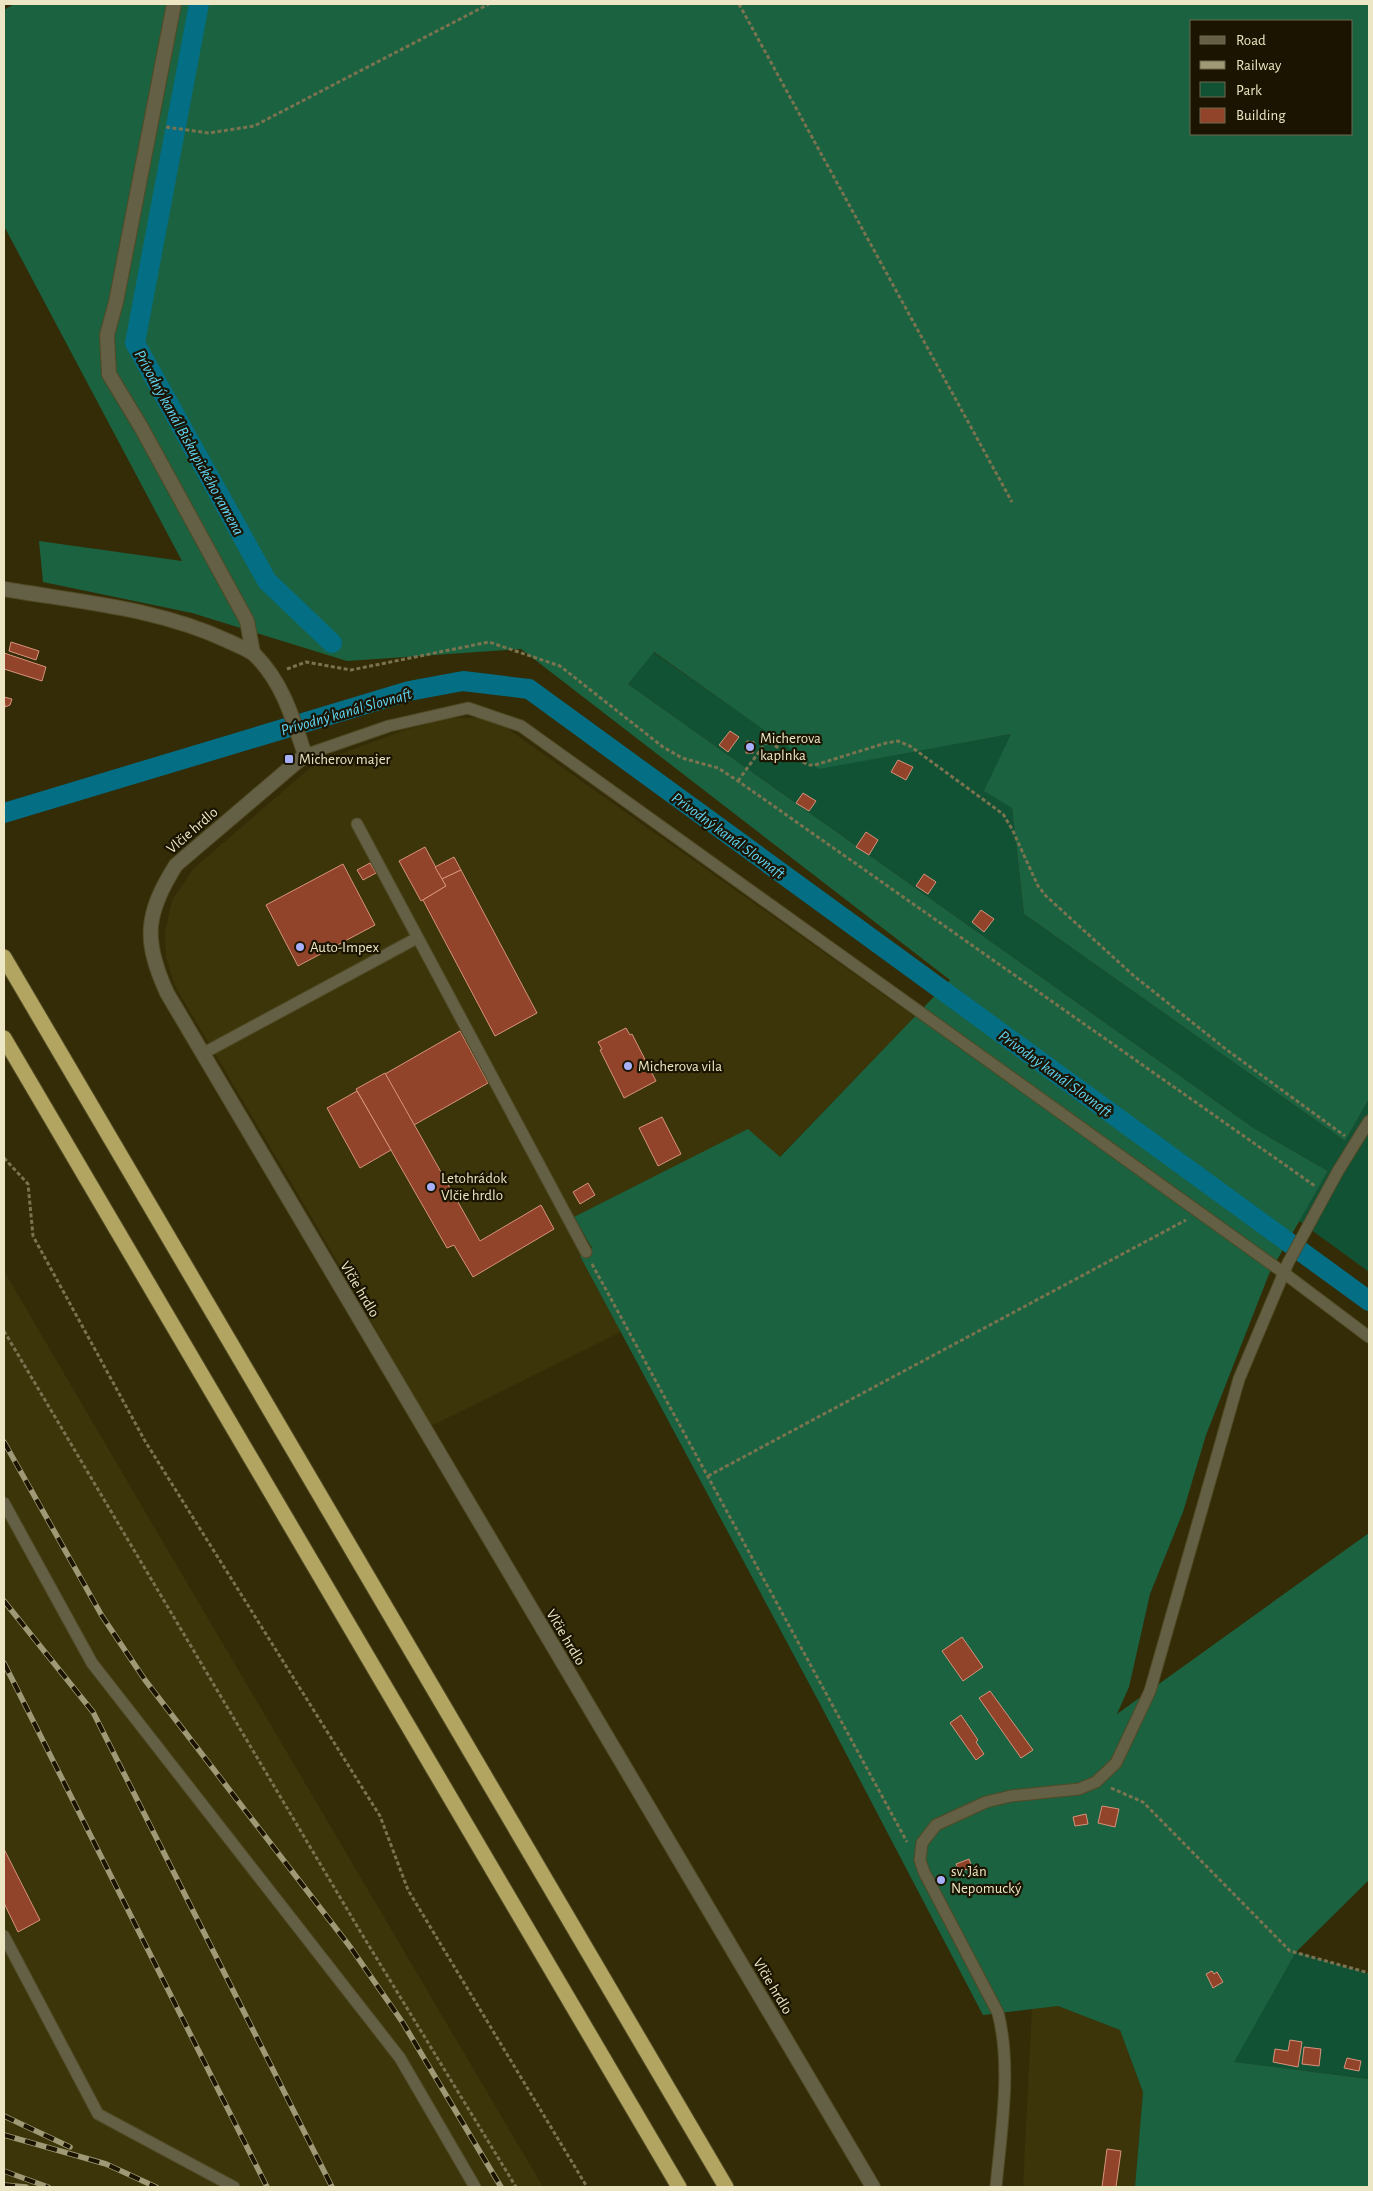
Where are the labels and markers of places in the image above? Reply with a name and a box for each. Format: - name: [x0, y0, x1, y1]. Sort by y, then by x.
- place label: Micherova kaplnka: [760, 731, 821, 763]
- marker: Micherova kaplnka: [744, 741, 756, 753]
- place label: Micherov majer: [299, 752, 391, 767]
- marker: Micherov majer: [283, 753, 295, 765]
- place label: Auto-Impex: [310, 940, 380, 955]
- marker: Auto-Impex: [294, 941, 306, 953]
- place label: Micherova vila: [638, 1059, 722, 1074]
- marker: Micherova vila: [622, 1060, 634, 1072]
- place label: Letohrádok Vlčie hrdlo: [441, 1171, 507, 1203]
- marker: Letohrádok Vlčie hrdlo: [425, 1181, 437, 1193]
- place label: sv. Ján Nepomucký: [951, 1864, 1022, 1896]
- marker: sv. Ján Nepomucký: [935, 1874, 947, 1886]

